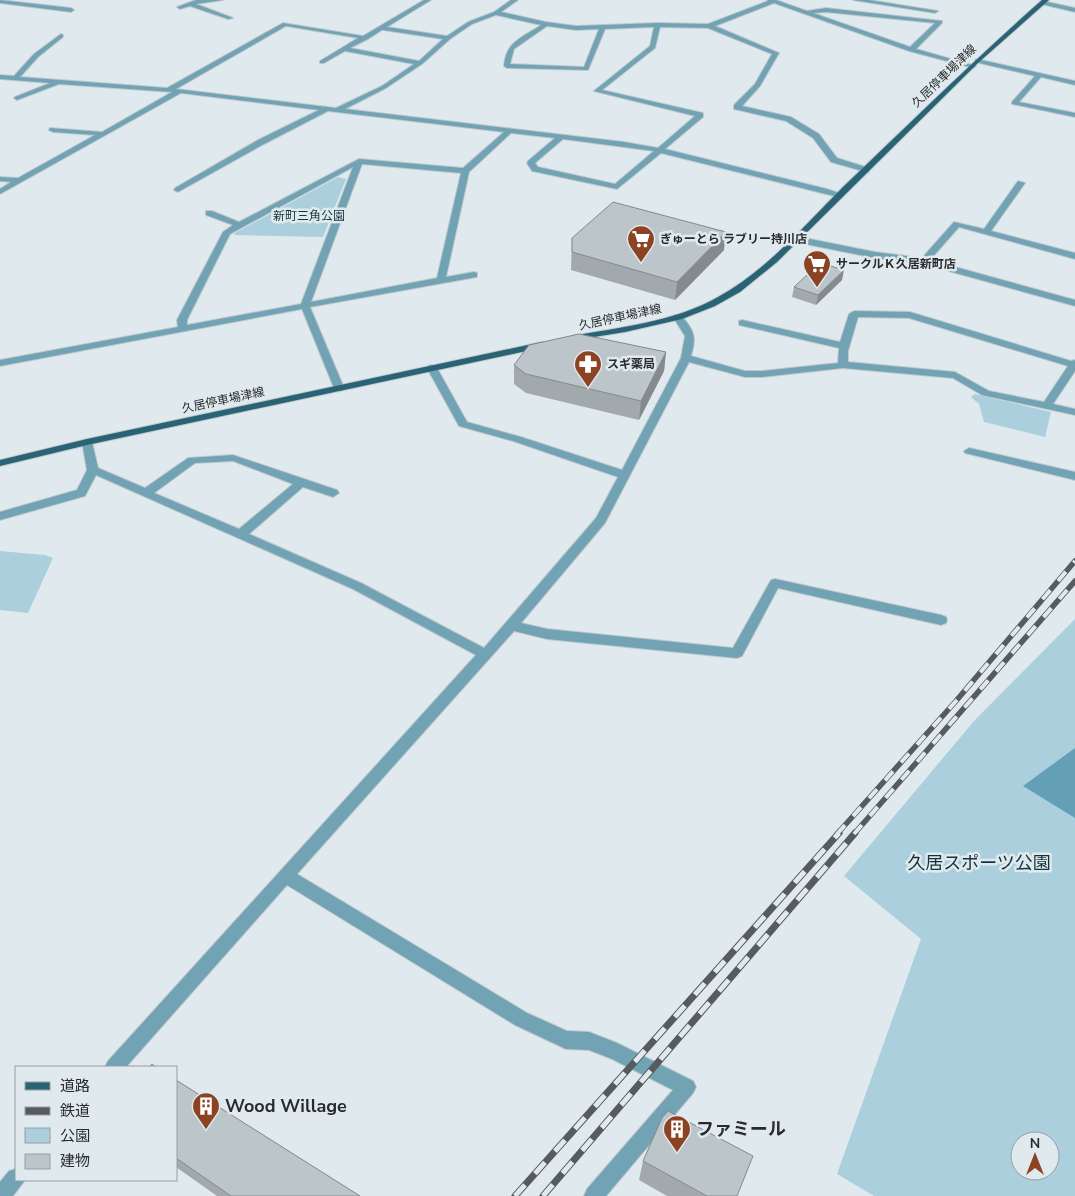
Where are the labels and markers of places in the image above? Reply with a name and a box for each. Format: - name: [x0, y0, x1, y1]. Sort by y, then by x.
- supermarket icon: ぎゅーとら ラブリー持川店: [626, 224, 656, 263]
- place label: ぎゅーとら ラブリー持川店: [660, 231, 807, 247]
- supermarket icon: サークルＫ久居新町店: [802, 249, 832, 288]
- place label: サークルＫ久居新町店: [836, 256, 956, 272]
- pharmacy icon: スギ薬局: [573, 349, 603, 388]
- place label: スギ薬局: [607, 356, 655, 372]
- building icon: Wood Willage: [191, 1091, 221, 1130]
- place label: Wood Willage: [225, 1094, 347, 1118]
- building icon: ファミール: [662, 1114, 692, 1153]
- place label: ファミール: [696, 1117, 786, 1141]

